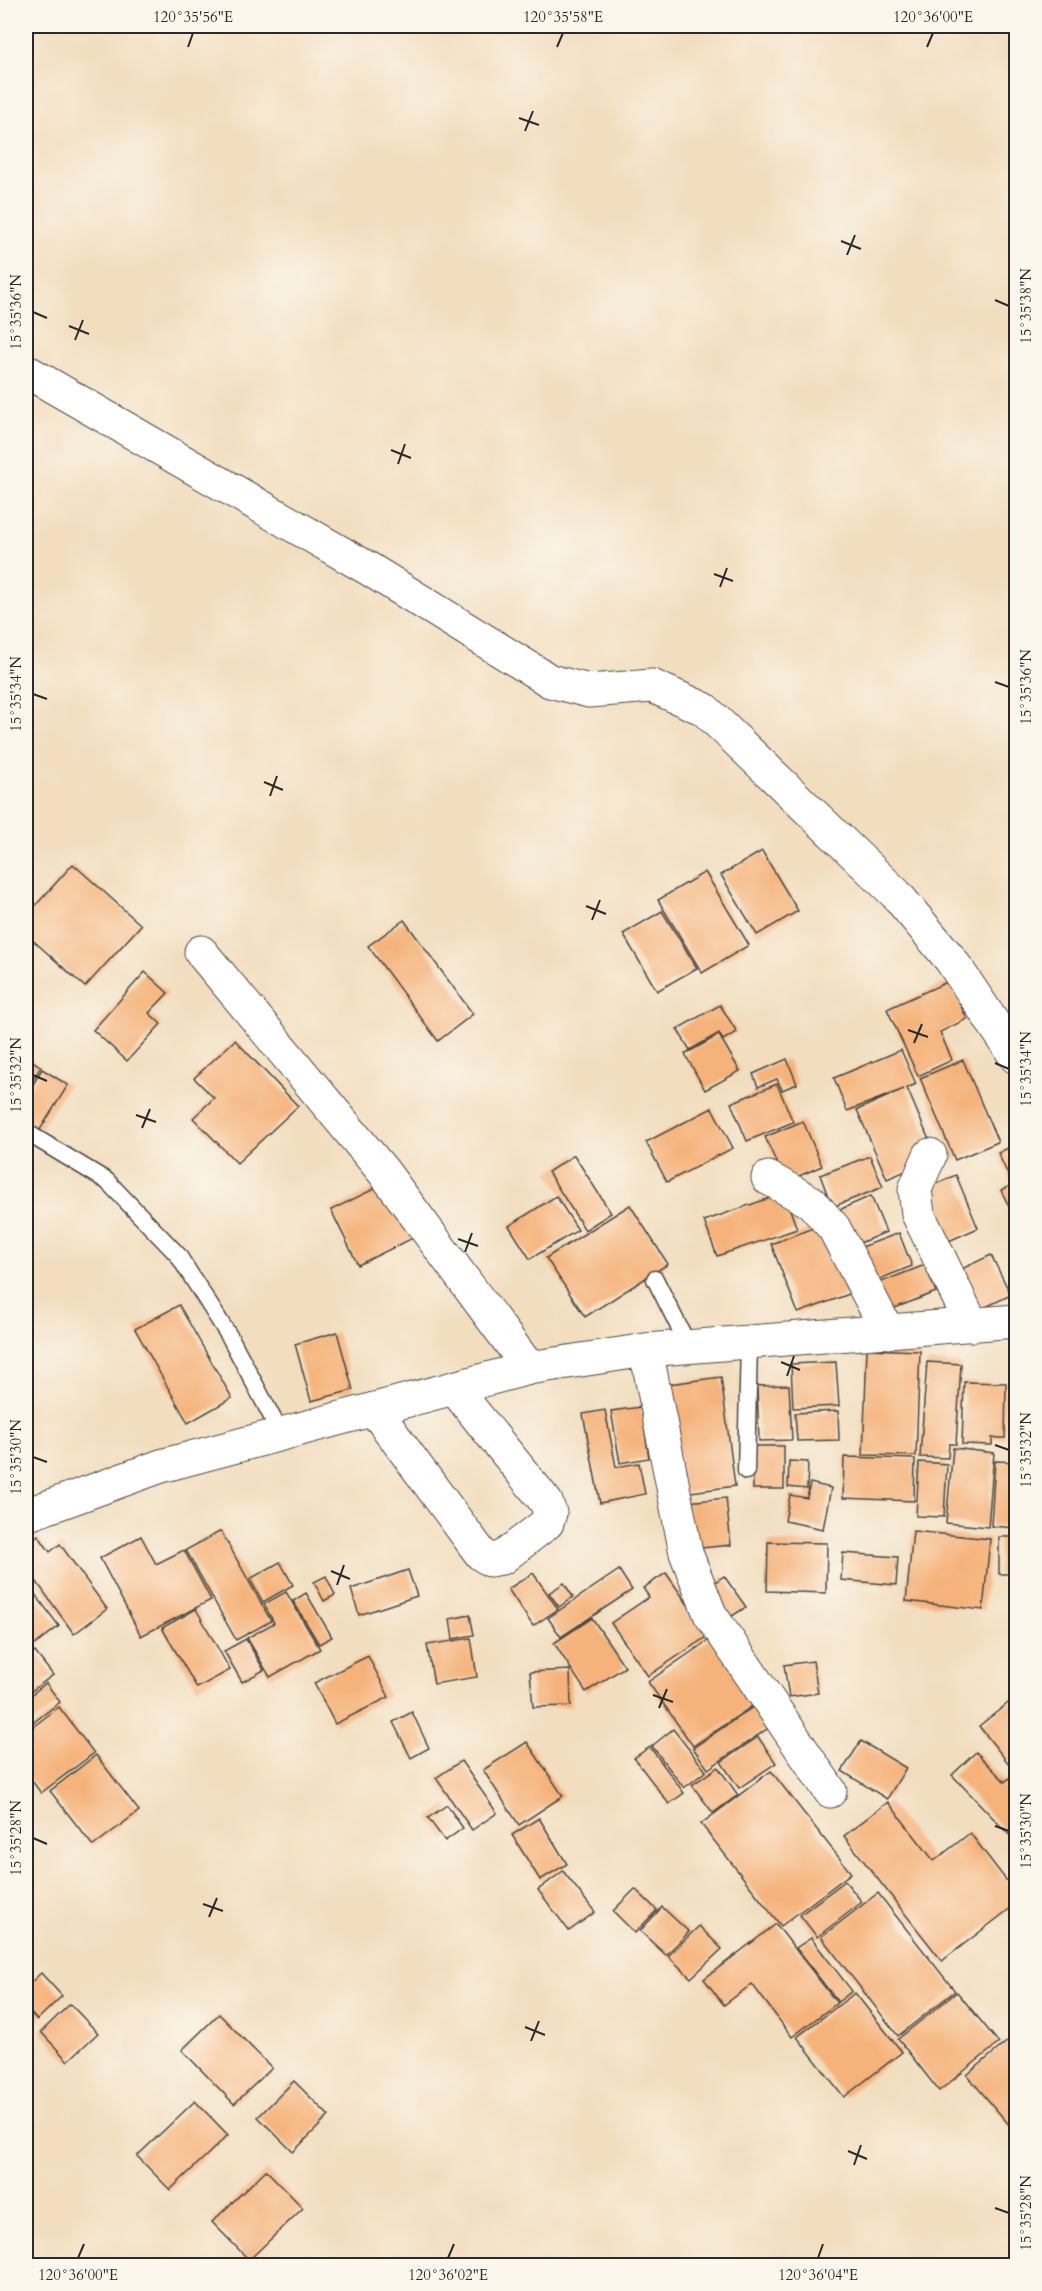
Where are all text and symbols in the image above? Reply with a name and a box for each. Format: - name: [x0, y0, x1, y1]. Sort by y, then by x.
- text: 120°35'56"E: [153, 7, 233, 27]
- text: 120°35'58"E: [523, 7, 603, 27]
- text: 120°36'00"E: [893, 7, 973, 27]
- text: 15°35'38"N: [1016, 268, 1036, 344]
- text: 15°35'36"N: [6, 274, 26, 350]
- text: 15°35'36"N: [1016, 649, 1036, 725]
- text: 15°35'34"N: [6, 656, 26, 732]
- text: 15°35'34"N: [1016, 1031, 1036, 1107]
- text: 15°35'32"N: [6, 1037, 26, 1113]
- text: 15°35'32"N: [1016, 1412, 1036, 1488]
- text: 15°35'30"N: [6, 1419, 26, 1495]
- text: 15°35'30"N: [1016, 1793, 1036, 1869]
- text: 15°35'28"N: [6, 1800, 26, 1876]
- text: 15°35'28"N: [1016, 2175, 1036, 2251]
- text: 120°36'00"E: [38, 2265, 118, 2285]
- text: 120°36'02"E: [408, 2265, 488, 2285]
- text: 120°36'04"E: [778, 2265, 858, 2285]

